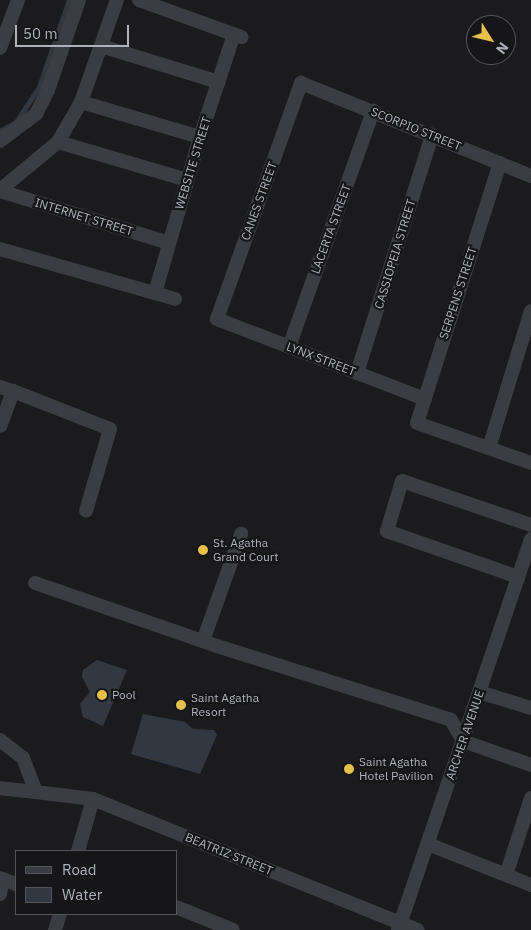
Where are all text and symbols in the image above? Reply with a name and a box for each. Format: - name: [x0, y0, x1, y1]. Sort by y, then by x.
- scale bar: [18, 15, 131, 47]
- north arrow: [466, 15, 516, 65]
- text: 50 m: [23, 24, 58, 43]
- text: N: [492, 39, 513, 58]
- street label: SCORPIO STREET: [369, 104, 463, 154]
- street label: WEBSITE STREET: [172, 115, 214, 211]
- street label: CANES STREET: [238, 160, 280, 242]
- street label: LACERTA STREET: [308, 182, 354, 276]
- street label: INTERNET STREET: [33, 195, 135, 239]
- street label: CASSIOPEIA STREET: [371, 197, 419, 311]
- street label: SERPENS STREET: [436, 245, 480, 341]
- street label: LYNX STREET: [284, 339, 358, 379]
- place label: St. Agatha Grand Court: [213, 536, 278, 564]
- marker: St. Agatha Grand Court: [197, 544, 209, 556]
- place label: Pool: [112, 688, 136, 702]
- street label: ARCHER AVENUE: [443, 688, 487, 782]
- marker: Pool: [96, 689, 108, 701]
- place label: Saint Agatha Resort: [191, 691, 259, 719]
- marker: Saint Agatha Resort: [175, 699, 187, 711]
- place label: Saint Agatha Hotel Pavilion: [359, 755, 433, 783]
- marker: Saint Agatha Hotel Pavilion: [343, 763, 355, 775]
- street label: BEATRIZ STREET: [183, 830, 275, 878]
- legend: [15, 850, 178, 915]
- text: Road: [62, 860, 97, 879]
- text: Water: [62, 885, 102, 904]

